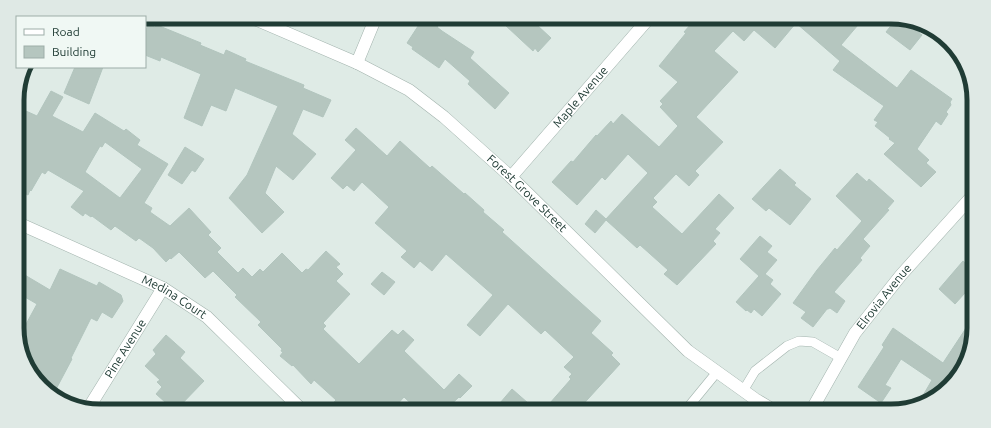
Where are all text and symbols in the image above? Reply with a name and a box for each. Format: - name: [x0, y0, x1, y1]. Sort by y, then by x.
- legend: [16, 16, 146, 68]
- text: Road: [52, 25, 80, 38]
- text: Building: [52, 45, 96, 58]
- street label: Maple Avenue: [550, 63, 610, 130]
- street label: Forest Grove Street: [485, 152, 570, 234]
- street label: Elrovia Avenue: [854, 261, 914, 332]
- street label: Medina Court: [140, 272, 209, 321]
- street label: Pine Avenue: [102, 317, 148, 380]

